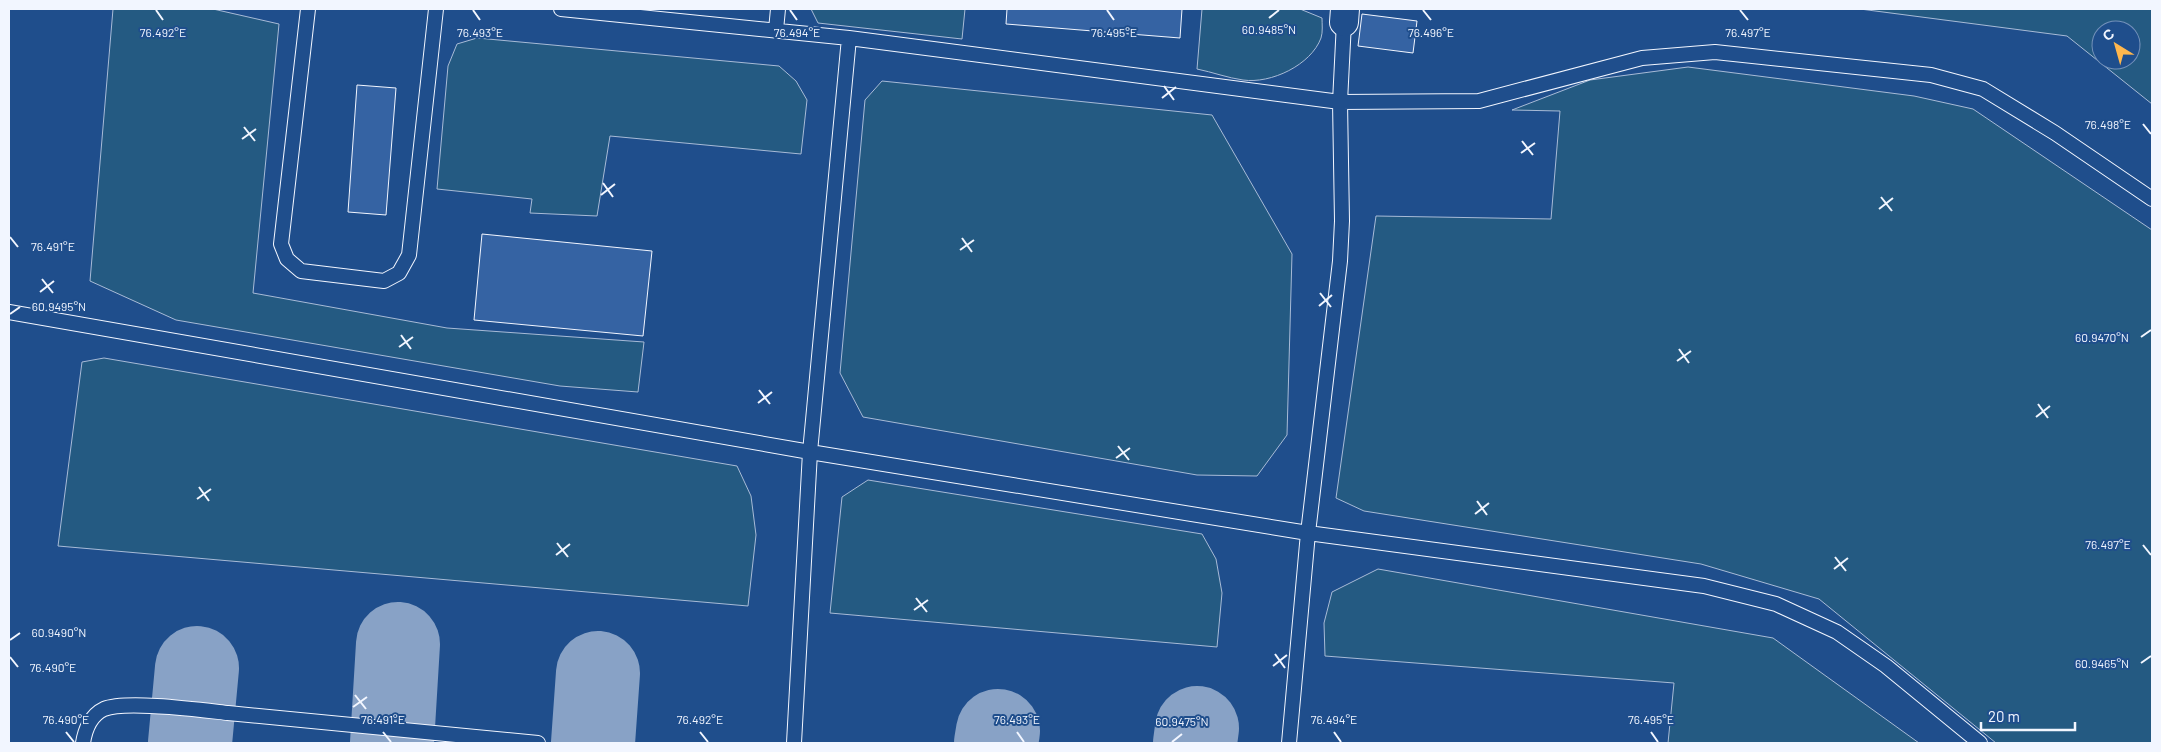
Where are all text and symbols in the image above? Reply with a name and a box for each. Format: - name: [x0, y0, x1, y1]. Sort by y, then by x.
- north arrow: [2091, 20, 2141, 70]
- text: 60.9485°N: [1242, 22, 1296, 36]
- text: С: [2099, 24, 2117, 44]
- text: 76.492°E: [140, 25, 186, 39]
- text: 76.493°E: [457, 25, 503, 39]
- text: 76.494°E: [774, 25, 820, 39]
- text: 76.495°E: [1091, 25, 1137, 39]
- text: 76.496°E: [1408, 25, 1454, 39]
- text: 76.497°E: [1725, 25, 1771, 39]
- text: 76.498°E: [2085, 117, 2131, 131]
- text: 76.491°E: [31, 239, 75, 253]
- text: 60.9495°N: [32, 299, 86, 313]
- text: 60.9470°N: [2075, 330, 2129, 344]
- text: 76.497°E: [2085, 537, 2131, 551]
- text: 60.9490°N: [32, 625, 86, 639]
- text: 60.9465°N: [2075, 656, 2129, 670]
- text: 76.490°E: [30, 660, 76, 674]
- scale bar: [1981, 700, 2075, 732]
- text: 20 m: [1988, 707, 2020, 725]
- text: 76.490°E: [43, 712, 89, 726]
- text: 76.491°E: [361, 712, 405, 726]
- text: 76.492°E: [677, 712, 723, 726]
- text: 76.493°E: [994, 712, 1040, 726]
- text: 76.494°E: [1311, 712, 1357, 726]
- text: 76.495°E: [1628, 712, 1674, 726]
- text: 60.9475°N: [1155, 714, 1209, 728]

